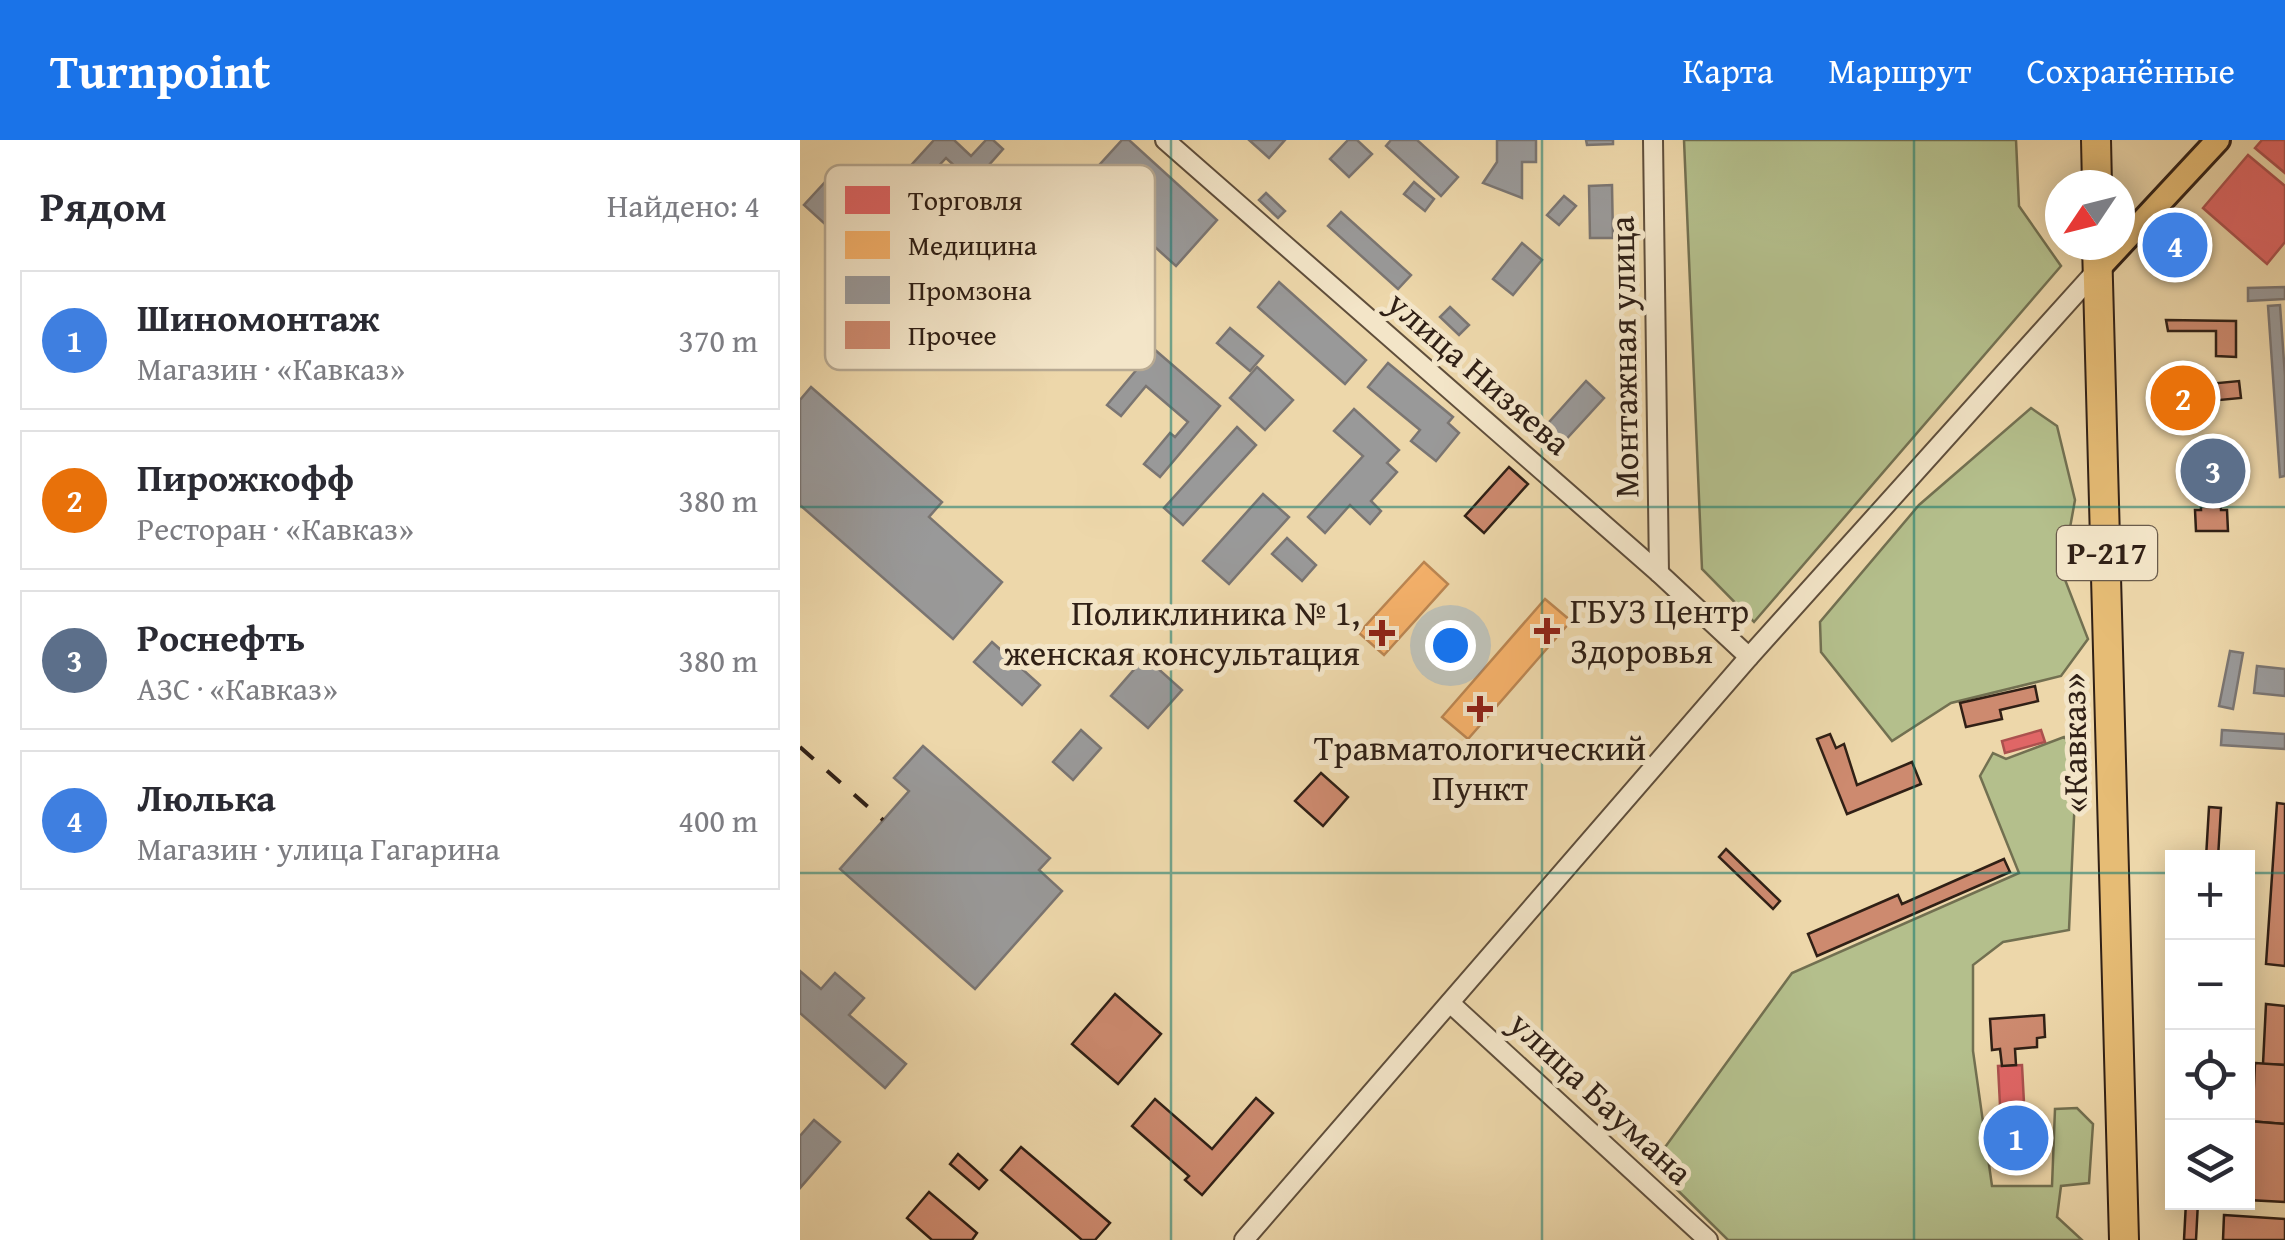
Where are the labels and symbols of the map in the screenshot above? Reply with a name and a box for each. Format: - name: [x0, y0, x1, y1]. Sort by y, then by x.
- legend: [825, 165, 1155, 370]
- north arrow: [2045, 170, 2135, 260]
- text: Торговля: [908, 179, 1022, 220]
- pin: 4: [2142, 208, 2208, 282]
- street label: Монтажная улица: [1596, 215, 1651, 498]
- text: Медицина: [908, 224, 1038, 265]
- text: Промзона: [908, 269, 1032, 310]
- street label: улица Низяева: [1375, 278, 1583, 467]
- text: Прочее: [908, 314, 997, 355]
- pin: 2: [2150, 360, 2216, 436]
- pin: 3: [2180, 434, 2246, 508]
- road number: Р-217: [2057, 526, 2157, 580]
- place label: ГБУЗ Центр Здоровья: [1570, 585, 1749, 676]
- place label: Поликлиника № 1, женская консультация: [1004, 587, 1360, 678]
- marker: ГБУЗ Центр Здоровья: [1534, 618, 1560, 644]
- marker: Поликлиника № 1, женская консультация: [1369, 620, 1395, 646]
- your location: [1425, 620, 1476, 671]
- street label: «Кавказ»: [2047, 673, 2100, 813]
- marker: Травматологический Пункт: [1467, 696, 1493, 722]
- place label: Травматологический Пункт: [1314, 722, 1646, 813]
- street label: улица Баумана: [1497, 998, 1705, 1197]
- pin: 1: [1984, 1100, 2048, 1176]

